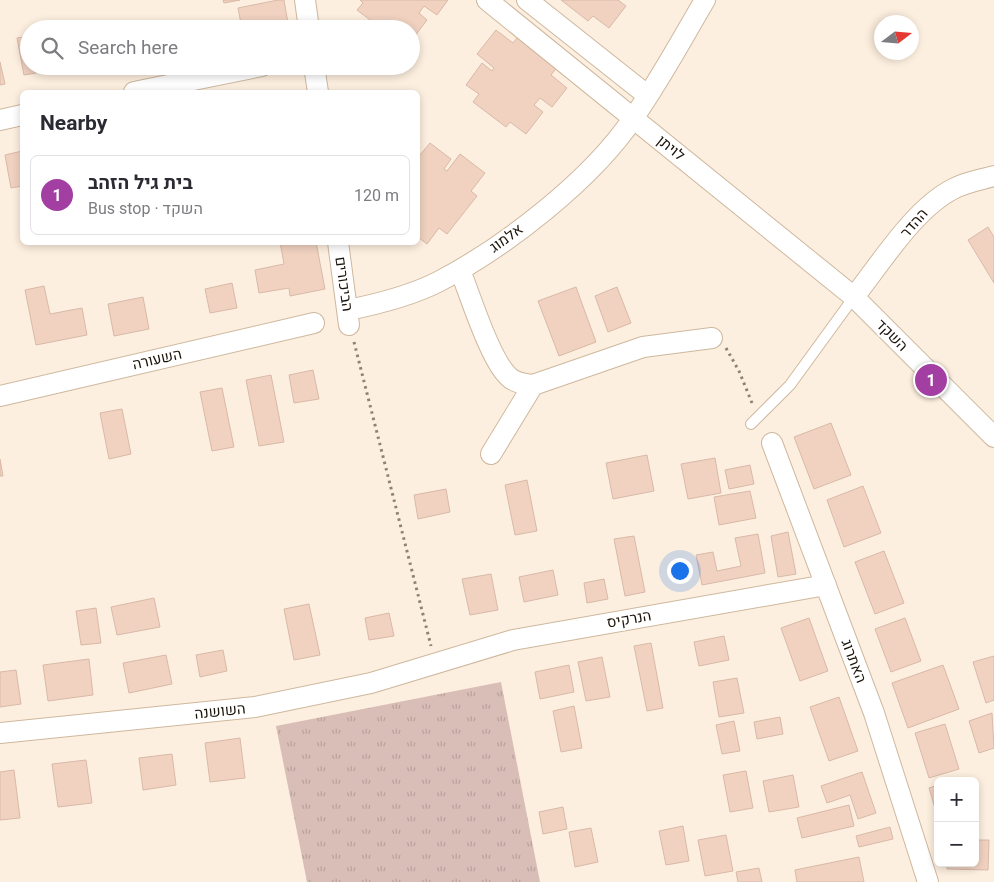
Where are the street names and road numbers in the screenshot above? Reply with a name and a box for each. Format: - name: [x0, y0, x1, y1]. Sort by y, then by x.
- street label: לויתן: [654, 131, 689, 165]
- street label: ההדר: [896, 205, 932, 241]
- street label: אלמוג: [486, 220, 526, 256]
- street label: הביכורים: [331, 255, 357, 313]
- street label: השקד: [872, 315, 912, 355]
- street label: השעורה: [131, 345, 183, 373]
- street label: הנרקיס: [605, 606, 653, 632]
- street label: האתרוג: [837, 637, 871, 685]
- street label: השושנה: [194, 699, 246, 723]

